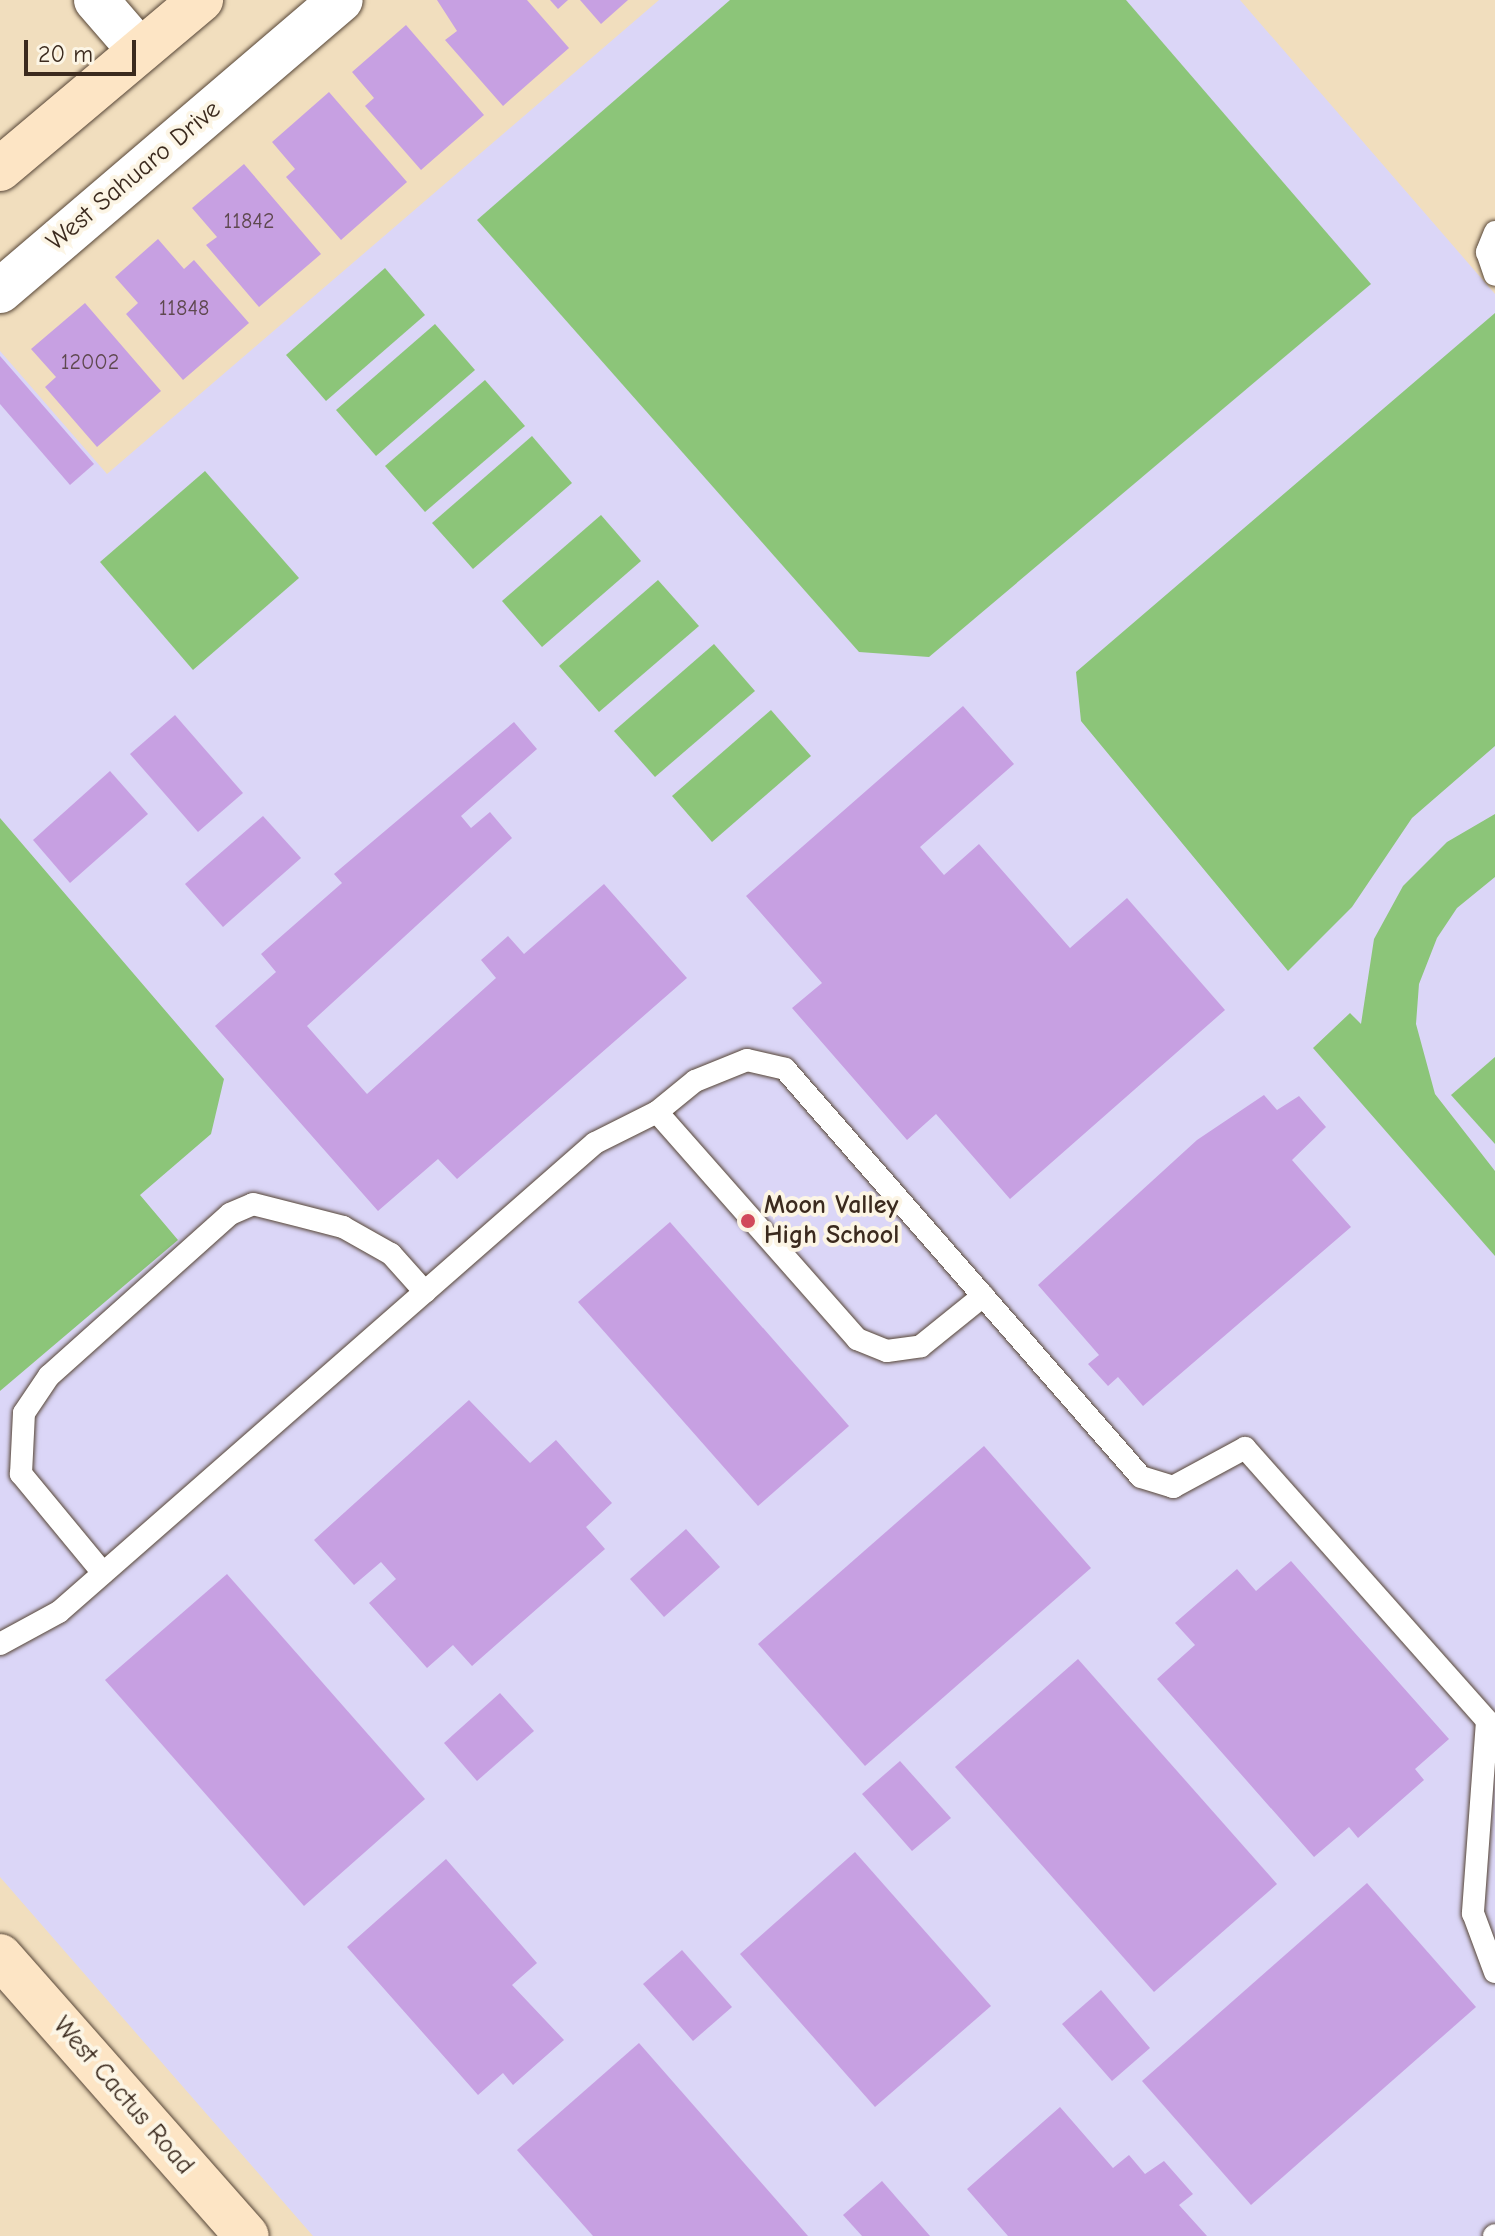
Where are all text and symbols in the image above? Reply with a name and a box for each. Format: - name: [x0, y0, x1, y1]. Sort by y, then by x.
- scale bar: [28, 24, 140, 74]
- text: 20 m: [38, 40, 93, 68]
- street label: West Sahuaro Drive: [41, 94, 227, 258]
- house number: 11842: [224, 209, 274, 235]
- house number: 11848: [159, 296, 209, 322]
- house number: 12002: [61, 350, 119, 376]
- place label: Moon Valley High School: [764, 1190, 899, 1252]
- marker: Moon Valley High School: [739, 1212, 757, 1230]
- street label: West Cactus Road: [46, 2011, 200, 2181]

